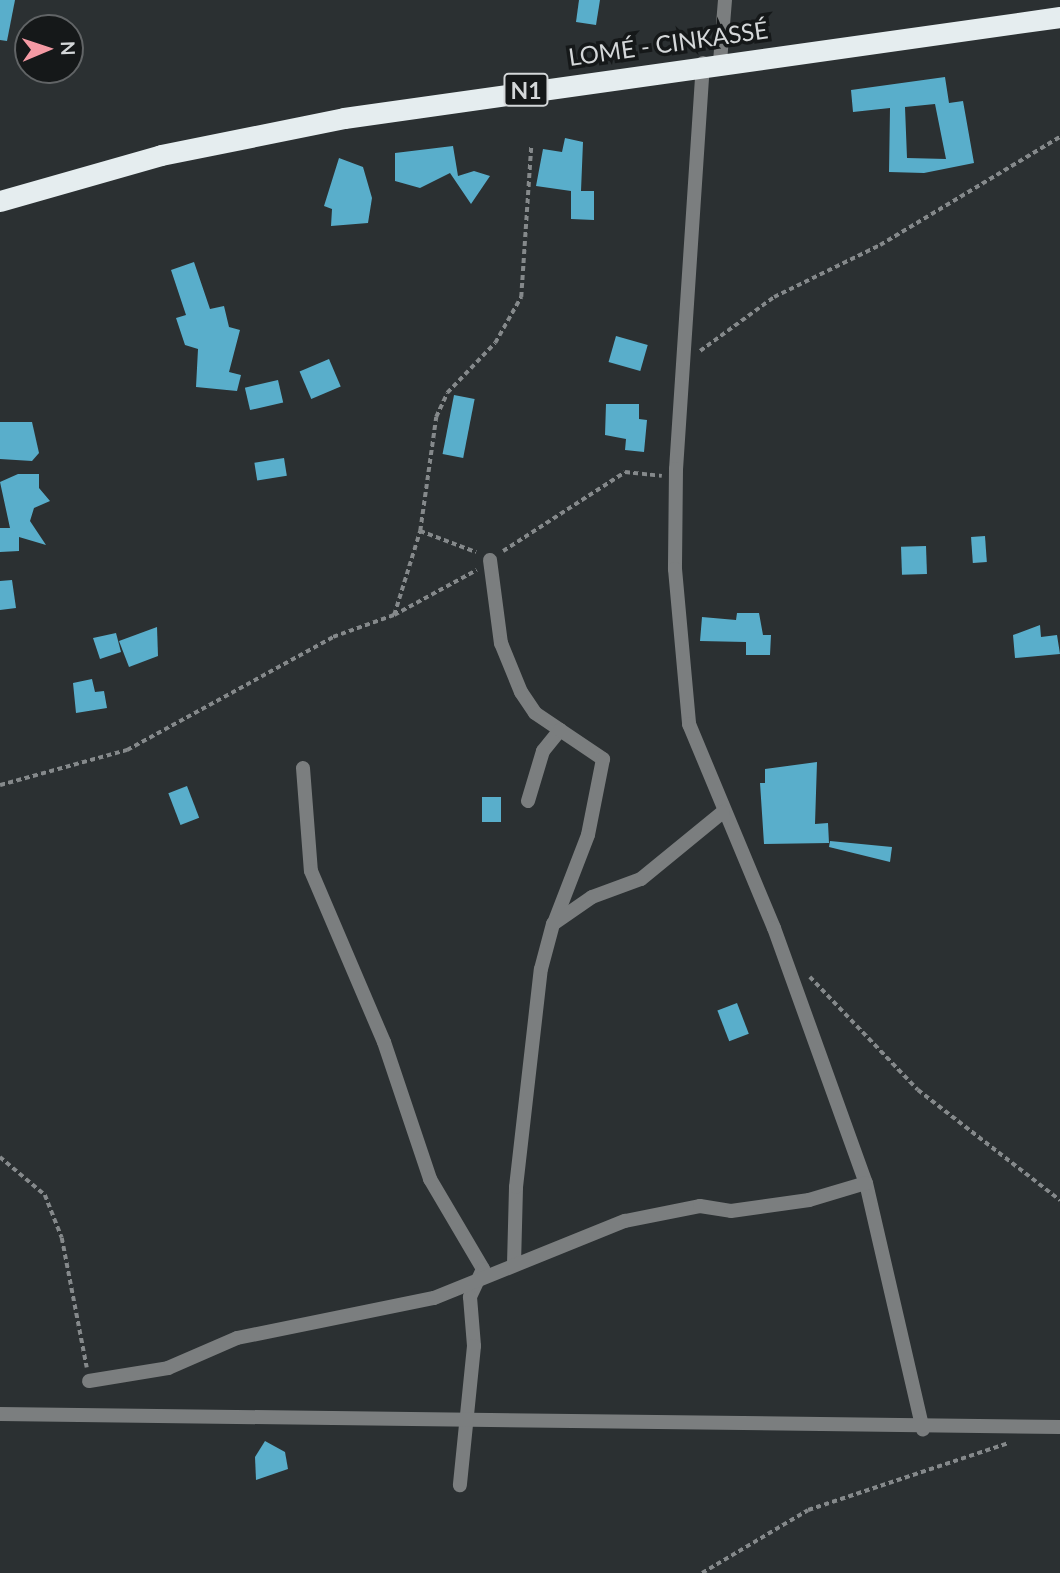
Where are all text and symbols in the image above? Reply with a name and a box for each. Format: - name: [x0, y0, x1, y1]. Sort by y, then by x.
- north arrow: [14, 14, 84, 84]
- street label: LOMÉ - CINKASSÉ: [566, 15, 770, 71]
- text: N: [57, 41, 80, 56]
- road number: N1: [503, 71, 549, 110]

